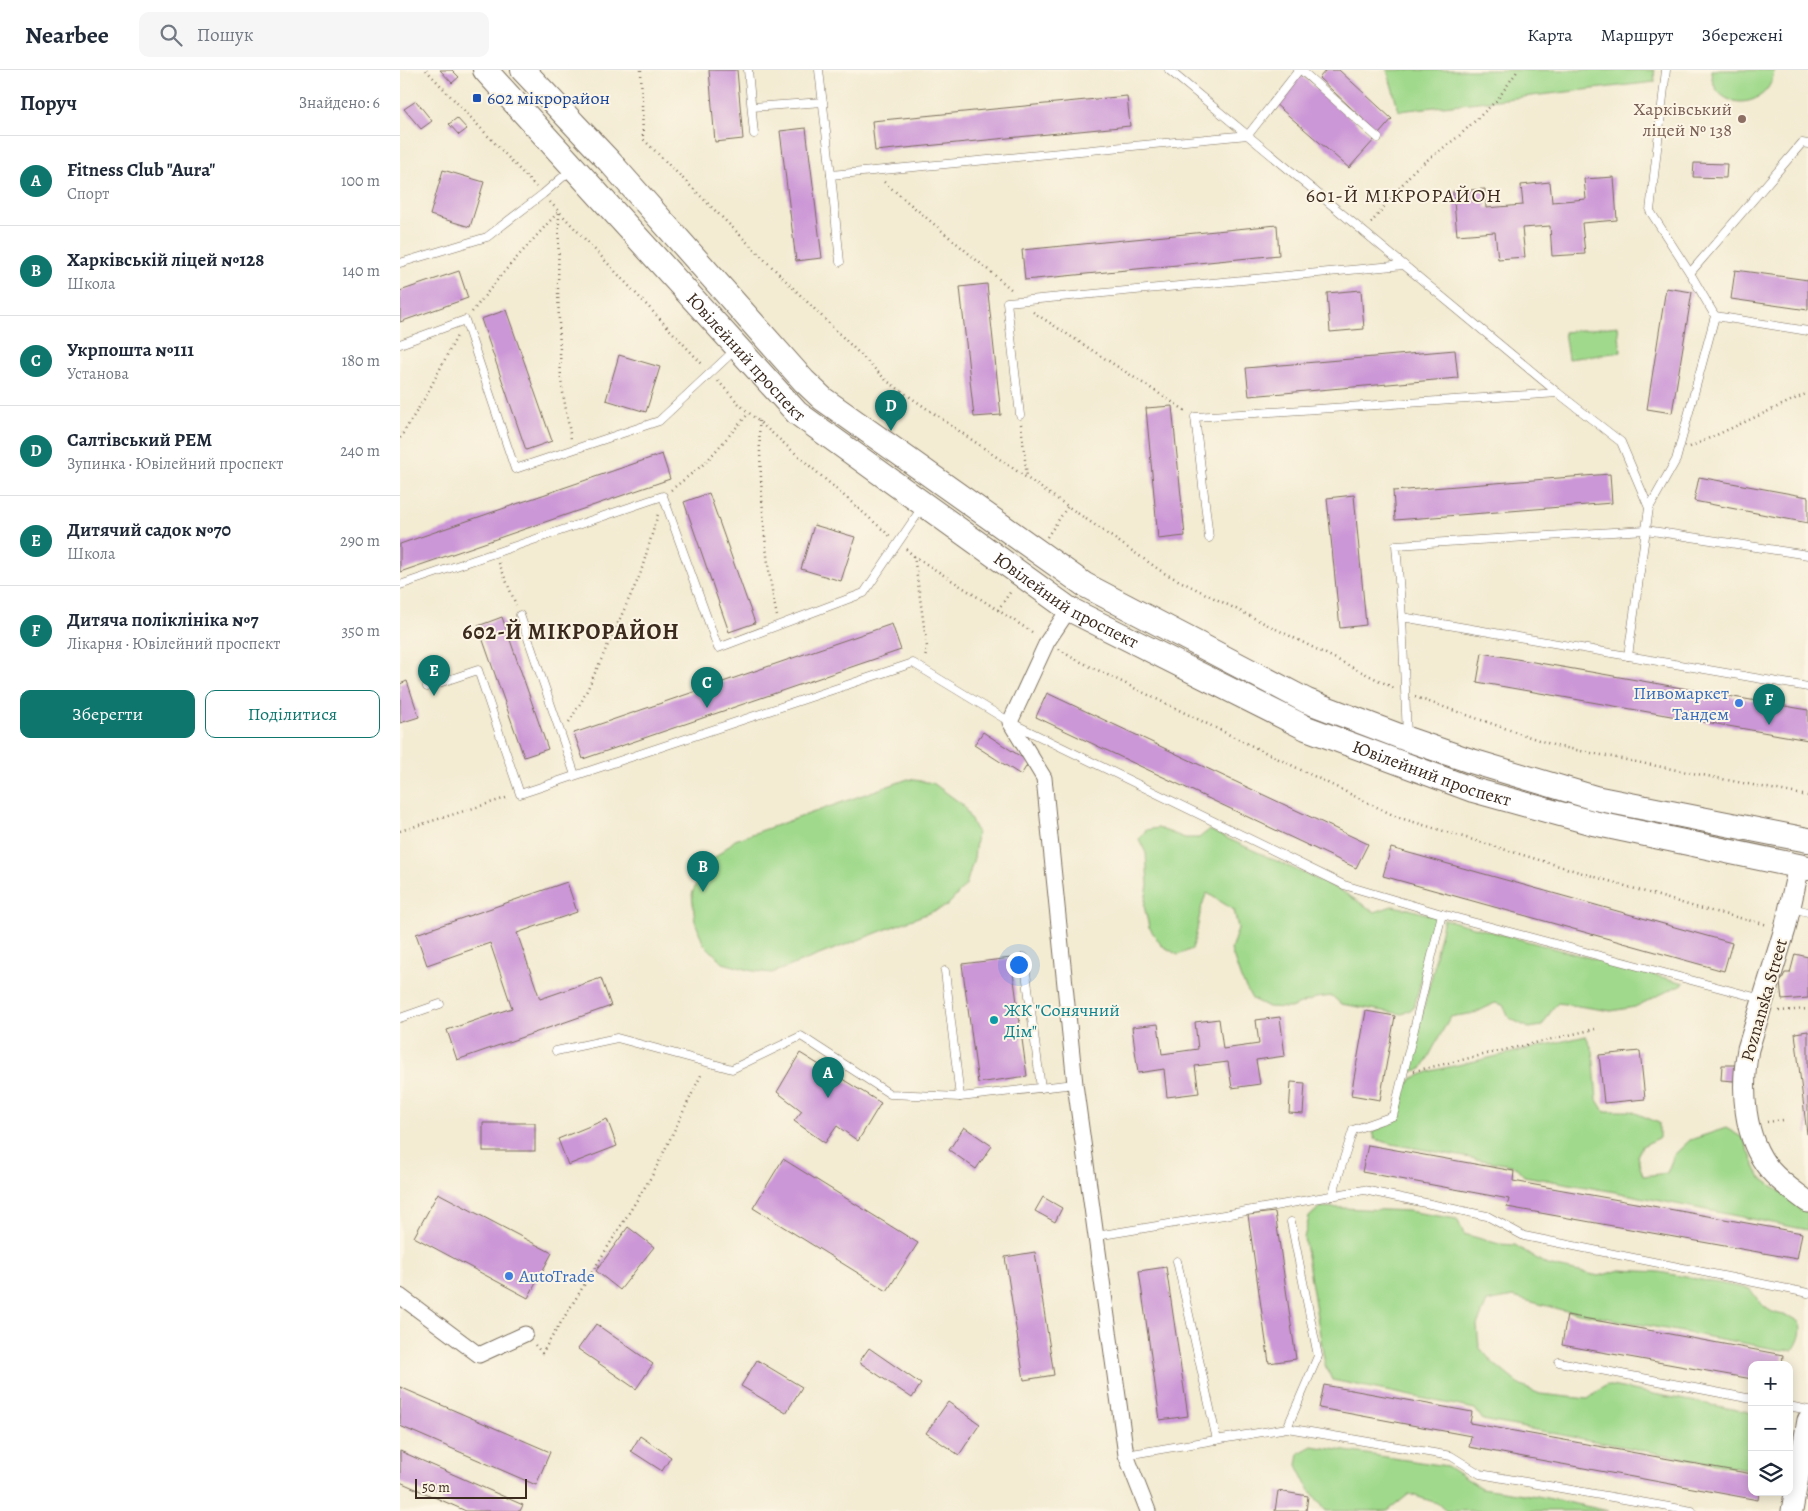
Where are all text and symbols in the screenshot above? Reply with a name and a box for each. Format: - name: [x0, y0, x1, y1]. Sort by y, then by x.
- search box: [139, 12, 489, 57]
- text: Nearbee: [25, 19, 109, 51]
- icon: search: [157, 21, 185, 49]
- text: Пошук: [197, 22, 254, 48]
- text: Карта: [1527, 23, 1573, 47]
- text: Маршрут: [1601, 23, 1674, 47]
- text: Збережені: [1702, 23, 1783, 47]
- place label: 602 мікрорайон: [487, 86, 610, 110]
- text: Поруч: [20, 89, 77, 117]
- text: Знайдено: 6: [299, 92, 380, 114]
- marker: 602 мікрорайон: [471, 92, 483, 104]
- place label: Харківський ліцей № 138: [1634, 97, 1732, 142]
- marker: Харківський ліцей № 138: [1736, 113, 1748, 125]
- text: Fitness Club "Aura": [67, 157, 215, 183]
- text: A: [31, 170, 41, 192]
- text: 100 m: [341, 170, 380, 192]
- district label: 601-Й МІКРОРАЙОН: [1306, 182, 1502, 209]
- text: Спорт: [67, 183, 109, 205]
- text: Харківській ліцей №128: [67, 247, 264, 273]
- text: B: [31, 260, 41, 282]
- text: 140 m: [342, 260, 380, 282]
- text: Школа: [67, 273, 115, 295]
- street label: Ювілейний проспект: [681, 287, 810, 427]
- text: Укрпошта №111: [67, 337, 194, 363]
- text: C: [31, 350, 41, 372]
- text: 180 m: [342, 350, 380, 372]
- text: Установа: [67, 363, 129, 385]
- pin: D: [875, 390, 907, 431]
- text: Салтівський РЕМ: [67, 427, 212, 453]
- text: D: [30, 440, 42, 462]
- text: 240 m: [340, 440, 380, 462]
- text: Зупинка · Ювілейний проспект: [67, 453, 283, 475]
- text: Дитячий садок №70: [67, 517, 231, 543]
- text: E: [31, 530, 41, 552]
- text: 290 m: [340, 530, 380, 552]
- text: Школа: [67, 543, 115, 565]
- street label: Ювілейний проспект: [989, 546, 1143, 654]
- text: Дитяча поліклініка №7: [67, 607, 259, 633]
- district label: 602-Й МІКРОРАЙОН: [462, 617, 680, 647]
- text: F: [32, 620, 40, 642]
- text: 350 m: [341, 620, 380, 642]
- text: Лікарня · Ювілейний проспект: [67, 633, 280, 655]
- pin: E: [418, 655, 450, 696]
- pin: C: [691, 667, 723, 708]
- place label: Пивомаркет Тандем: [1633, 681, 1729, 726]
- pin: F: [1753, 684, 1785, 725]
- button: Зберегти: [20, 690, 195, 738]
- button: Поділитися: [205, 690, 380, 738]
- marker: Пивомаркет Тандем: [1733, 697, 1745, 709]
- street label: Ювілейний проспект: [1349, 734, 1514, 812]
- pin: B: [687, 851, 719, 892]
- street label: Poznanska Street: [1735, 936, 1793, 1064]
- your location: [1006, 952, 1032, 978]
- place label: ЖК "Сонячний Дім": [1004, 998, 1120, 1043]
- marker: ЖК "Сонячний Дім": [988, 1014, 1000, 1026]
- pin: A: [812, 1057, 844, 1098]
- place label: AutoTrade: [518, 1264, 595, 1288]
- marker: AutoTrade: [503, 1270, 515, 1282]
- map controls: [1748, 1361, 1793, 1496]
- button: +: [1748, 1361, 1793, 1406]
- button: −: [1748, 1406, 1793, 1451]
- button: layers: [1748, 1451, 1793, 1496]
- scale bar: [415, 1476, 528, 1499]
- text: 50 m: [422, 1478, 450, 1497]

